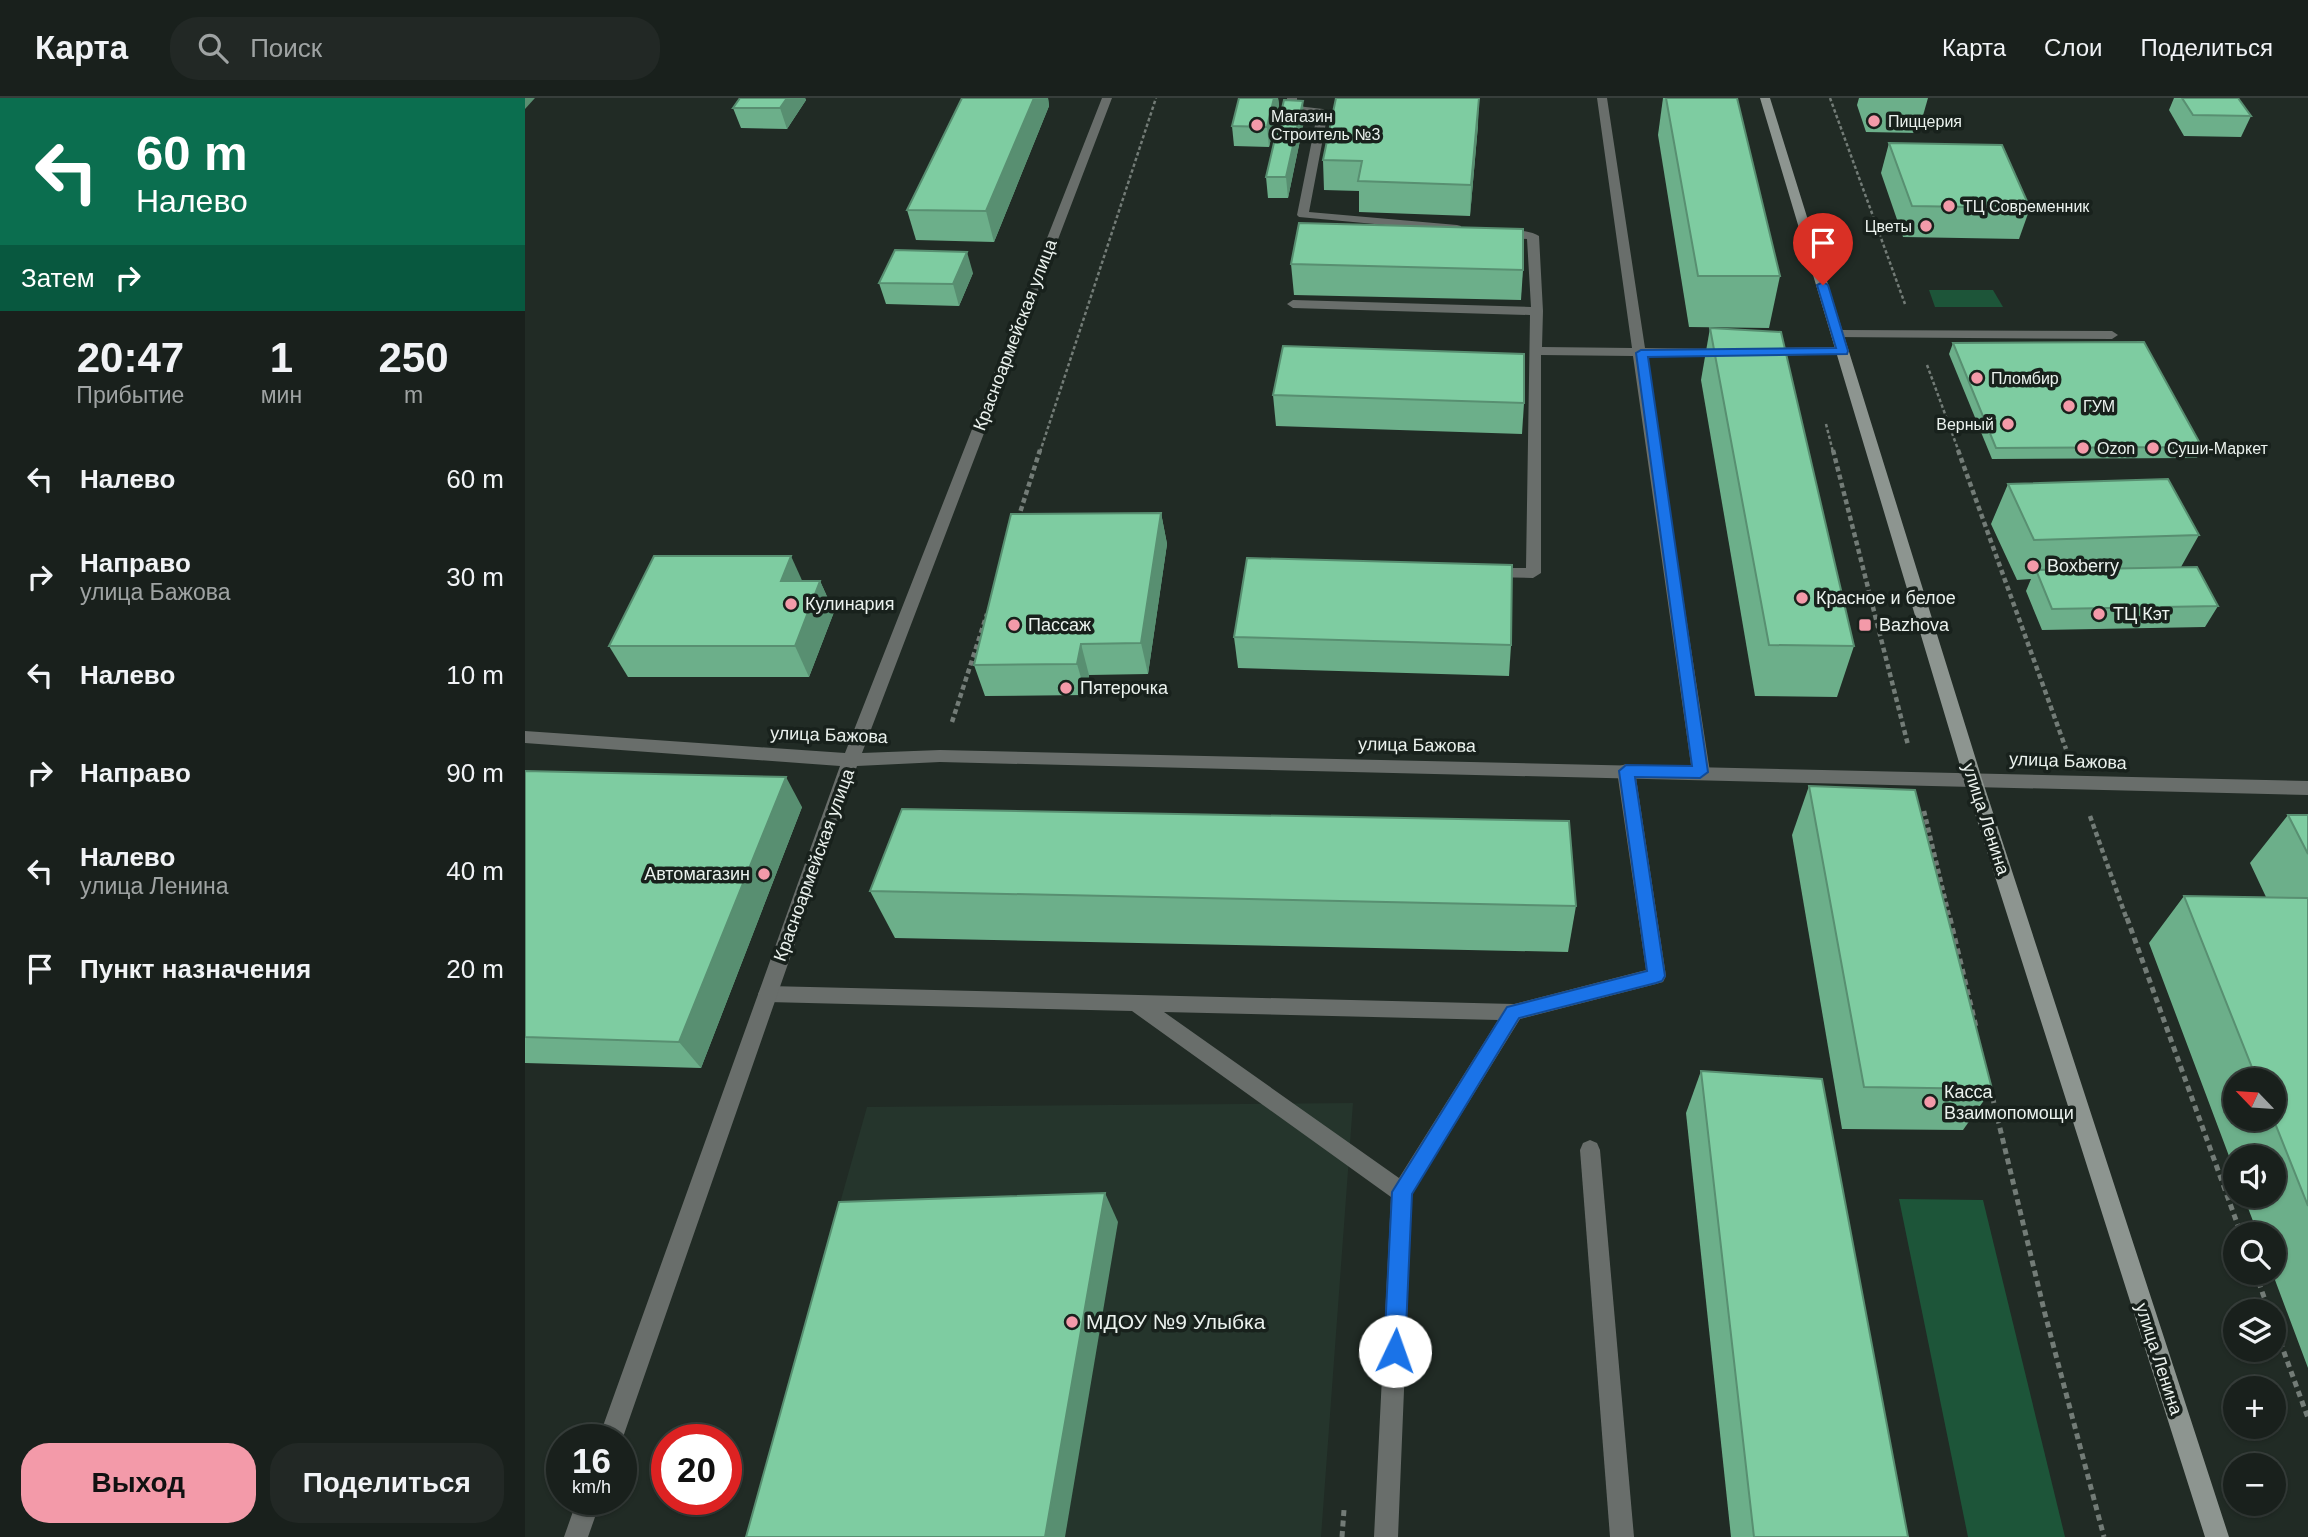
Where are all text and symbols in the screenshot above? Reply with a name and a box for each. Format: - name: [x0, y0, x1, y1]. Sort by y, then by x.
- search box: [170, 17, 660, 80]
- text: Карта: [35, 29, 128, 66]
- icon: search: [194, 29, 232, 67]
- text: Поиск: [250, 33, 322, 63]
- text: Карта: [1942, 34, 2006, 61]
- text: Слои: [2044, 34, 2102, 61]
- text: Поделиться: [2140, 34, 2273, 61]
- place label: Магазин Строитель №3: [1271, 108, 1380, 143]
- marker: Пиццерия: [1866, 113, 1882, 129]
- place label: Пиццерия: [1888, 113, 1962, 130]
- marker: Магазин Строитель №3: [1249, 117, 1265, 133]
- icon: left: [21, 126, 112, 217]
- text: 60 m: [136, 126, 248, 180]
- text: Налево: [136, 183, 248, 219]
- marker: ТЦ Современник: [1941, 198, 1957, 214]
- place label: ТЦ Современник: [1963, 198, 2090, 215]
- pin: [1793, 213, 1853, 285]
- place label: Цветы: [1865, 218, 1912, 235]
- marker: Цветы: [1918, 218, 1934, 234]
- icon: arrive: [1804, 224, 1842, 262]
- street label: Красноармейская улица: [969, 236, 1061, 434]
- icon: right: [109, 259, 147, 297]
- text: Затем: [21, 263, 95, 293]
- text: 20:47: [77, 334, 184, 381]
- text: 1: [270, 334, 293, 381]
- text: 250: [379, 334, 449, 381]
- marker: Пломбир: [1969, 370, 1985, 386]
- place label: Пломбир: [1991, 370, 2059, 387]
- text: Прибытие: [76, 382, 184, 408]
- text: мин: [261, 382, 302, 408]
- text: m: [404, 382, 423, 408]
- marker: ГУМ: [2061, 398, 2077, 414]
- place label: ГУМ: [2083, 398, 2115, 415]
- place label: Верный: [1936, 416, 1994, 433]
- marker: Верный: [2000, 416, 2016, 432]
- marker: Ozon: [2075, 440, 2091, 456]
- place label: Ozon: [2097, 440, 2135, 457]
- marker: Суши-Маркет: [2145, 440, 2161, 456]
- place label: Суши-Маркет: [2167, 440, 2269, 457]
- icon: left: [21, 460, 59, 498]
- text: Налево: [80, 464, 175, 494]
- text: 60 m: [446, 464, 504, 494]
- text: Направо: [80, 548, 191, 578]
- place label: Boxberry: [2047, 556, 2119, 576]
- icon: right: [21, 558, 59, 596]
- marker: Boxberry: [2025, 558, 2041, 574]
- text: 30 m: [446, 562, 504, 592]
- text: улица Бажова: [80, 579, 230, 605]
- place label: Красное и белое: [1816, 588, 1956, 608]
- marker: Красное и белое: [1794, 590, 1810, 606]
- place label: Кулинария: [805, 594, 894, 614]
- marker: Кулинария: [783, 596, 799, 612]
- place label: ТЦ Кэт: [2113, 604, 2170, 624]
- marker: ТЦ Кэт: [2091, 606, 2107, 622]
- place label: Пассаж: [1028, 615, 1091, 635]
- place label: Bazhova: [1879, 615, 1950, 635]
- marker: Пассаж: [1006, 617, 1022, 633]
- marker: Bazhova: [1857, 617, 1873, 633]
- icon: left: [21, 656, 59, 694]
- text: Налево: [80, 660, 175, 690]
- text: 10 m: [446, 660, 504, 690]
- place label: Пятерочка: [1080, 678, 1169, 698]
- marker: Пятерочка: [1058, 680, 1074, 696]
- street label: улица Бажова: [770, 723, 889, 747]
- street label: улица Бажова: [1358, 734, 1477, 756]
- street label: улица Бажова: [2009, 749, 2128, 773]
- icon: right: [21, 754, 59, 792]
- text: Направо: [80, 758, 191, 788]
- text: 90 m: [446, 758, 504, 788]
- street label: улица Ленина: [1959, 761, 2014, 878]
- street label: Красноармейская улица: [770, 765, 859, 964]
- text: Налево: [80, 842, 175, 872]
- icon: left: [21, 852, 59, 890]
- text: 40 m: [446, 856, 504, 886]
- place label: Автомагазин: [644, 864, 750, 884]
- marker: Автомагазин: [756, 866, 772, 882]
- text: улица Ленина: [80, 873, 229, 899]
- icon: arrive: [21, 950, 59, 988]
- text: Пункт назначения: [80, 954, 311, 984]
- text: 20 m: [446, 954, 504, 984]
- north arrow: [2223, 1068, 2285, 1130]
- map controls: [2223, 1068, 2286, 1516]
- place label: Касса Взаимопомощи: [1944, 1082, 2074, 1123]
- marker: Касса Взаимопомощи: [1922, 1094, 1938, 1110]
- button: sound: [2223, 1145, 2286, 1208]
- button: search: [2223, 1222, 2286, 1285]
- button: layers: [2223, 1299, 2286, 1362]
- street label: улица Ленина: [2132, 1301, 2187, 1418]
- place label: МДОУ №9 Улыбка: [1086, 1310, 1266, 1333]
- marker: МДОУ №9 Улыбка: [1064, 1314, 1080, 1330]
- position arrow: [1358, 1314, 1432, 1388]
- button: +: [2223, 1376, 2286, 1439]
- speed limit sign: 20: [651, 1424, 742, 1515]
- text: 16: [572, 1441, 611, 1480]
- button: Выход: [21, 1443, 256, 1523]
- button: Поделиться: [270, 1443, 504, 1523]
- button: −: [2223, 1453, 2286, 1516]
- text: km/h: [572, 1477, 611, 1497]

